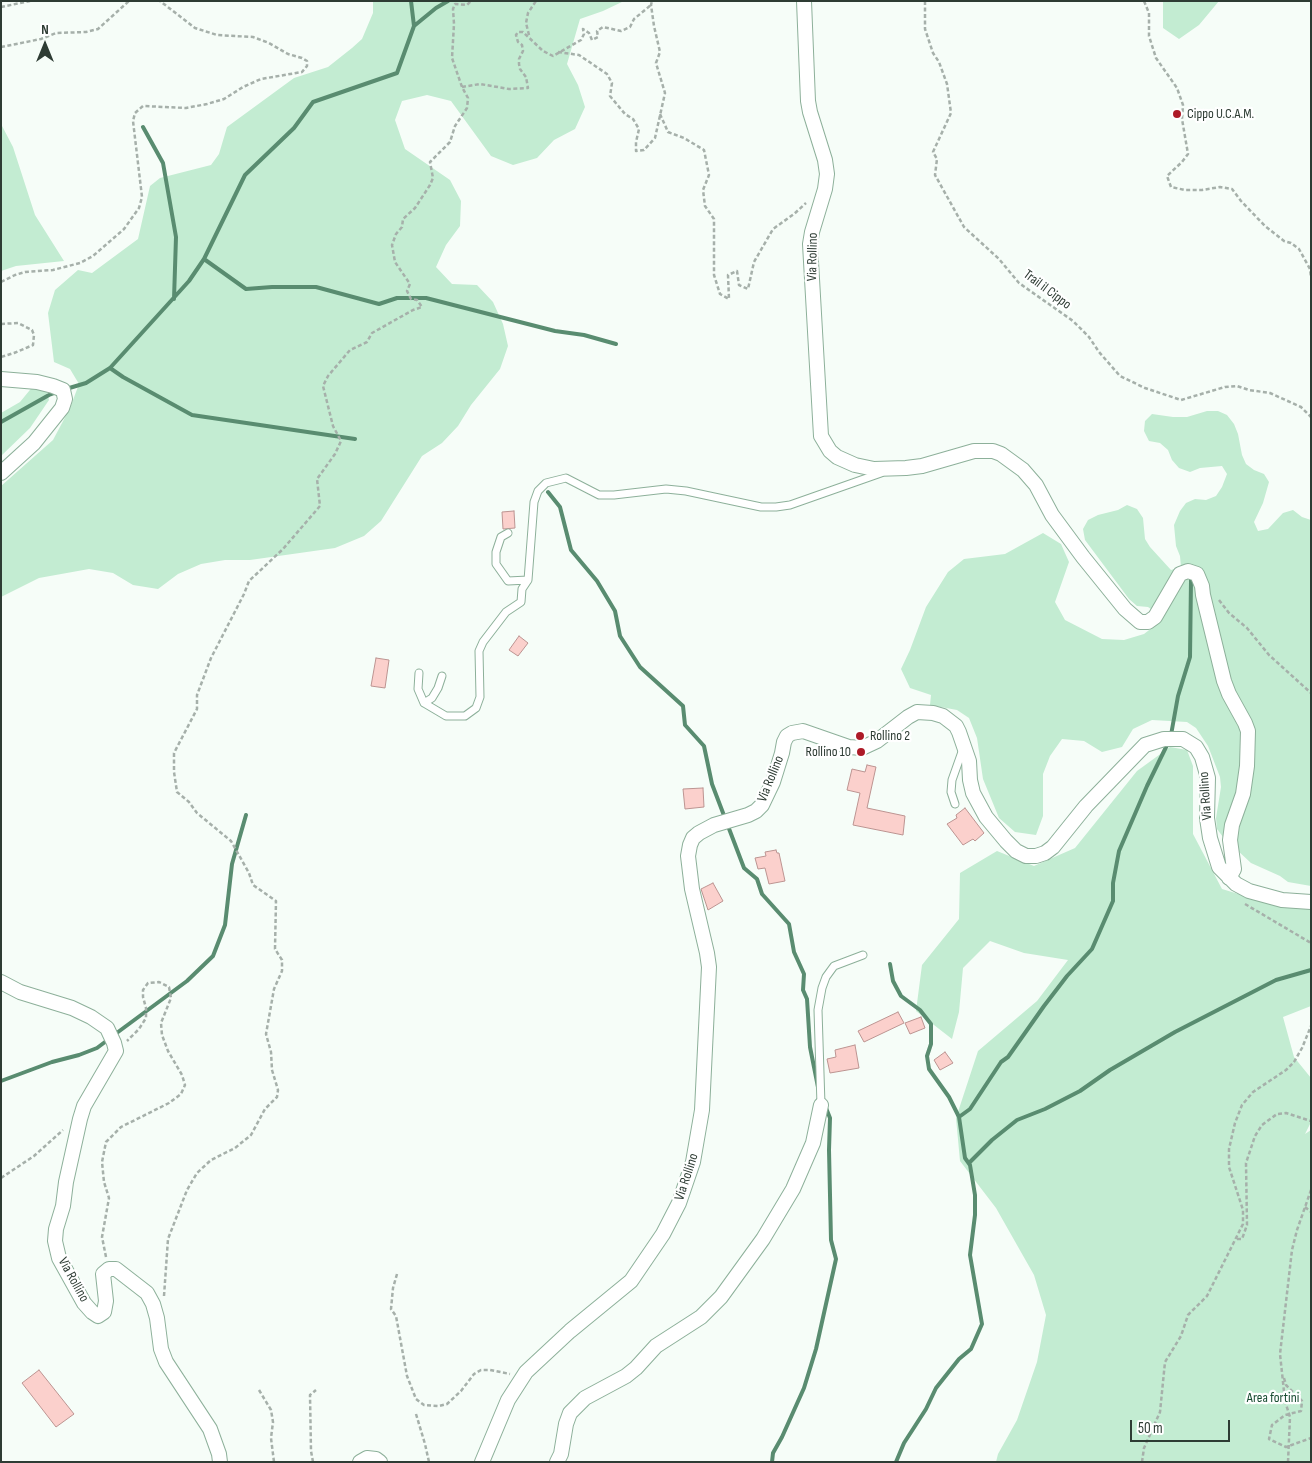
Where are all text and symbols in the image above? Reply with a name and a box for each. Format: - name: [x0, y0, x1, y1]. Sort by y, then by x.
- north arrow: [20, 20, 70, 70]
- text: N: [41, 21, 49, 38]
- place label: Cippo U.C.A.M.: [1187, 106, 1254, 122]
- marker: Cippo U.C.A.M.: [1171, 108, 1183, 120]
- street label: Via Rollino: [804, 233, 822, 281]
- street label: Trail il Cippo: [1020, 267, 1074, 313]
- place label: Rollino 2: [870, 728, 910, 744]
- marker: Rollino 2: [854, 730, 866, 742]
- place label: Rollino 10: [806, 744, 851, 760]
- marker: Rollino 10: [855, 746, 867, 758]
- street label: Via Rollino: [754, 753, 788, 805]
- street label: Via Rollino: [1196, 771, 1216, 821]
- street label: Via Rollino: [672, 1151, 702, 1203]
- street label: Via Rollino: [54, 1255, 92, 1305]
- park label: Area fortini: [1247, 1390, 1299, 1406]
- scale bar: [1132, 1410, 1232, 1442]
- text: 50 m: [1138, 1419, 1163, 1438]

